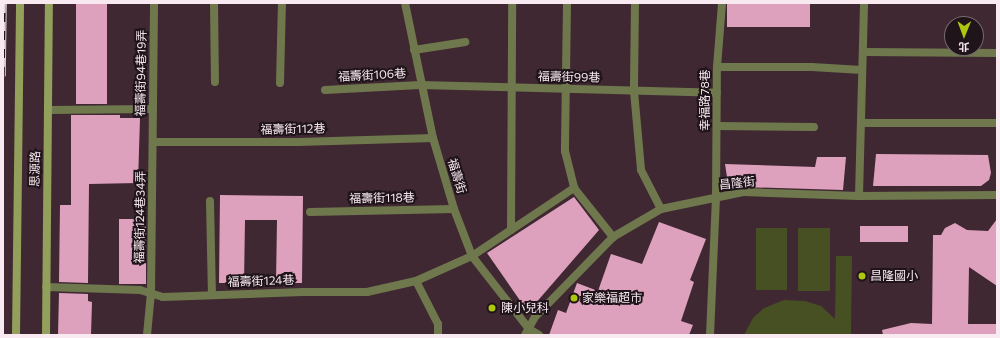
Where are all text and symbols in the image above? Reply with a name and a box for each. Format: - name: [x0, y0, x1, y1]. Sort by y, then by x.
- north arrow: [944, 16, 984, 56]
- street label: 福壽街94巷19弄: [133, 29, 149, 117]
- text: 北: [958, 41, 969, 54]
- street label: 福壽街106巷: [338, 66, 406, 84]
- street label: 福壽街99巷: [538, 69, 600, 85]
- street label: 幸福路78巷: [698, 69, 712, 131]
- street label: 福壽街112巷: [260, 121, 326, 137]
- street label: 思源路: [27, 151, 43, 187]
- street label: 福壽街: [445, 157, 469, 195]
- street label: 福壽街124巷34弄: [132, 170, 148, 264]
- street label: 昌隆街: [718, 174, 756, 192]
- street label: 福壽街118巷: [349, 190, 415, 206]
- place label: 昌隆國小: [870, 269, 918, 283]
- marker: 昌隆國小: [857, 271, 867, 281]
- street label: 福壽街124巷: [227, 273, 295, 289]
- place label: 家樂福超市: [582, 291, 642, 305]
- marker: 家樂福超市: [569, 293, 579, 303]
- place label: 陳小兒科: [501, 301, 549, 315]
- marker: 陳小兒科: [486, 302, 498, 314]

